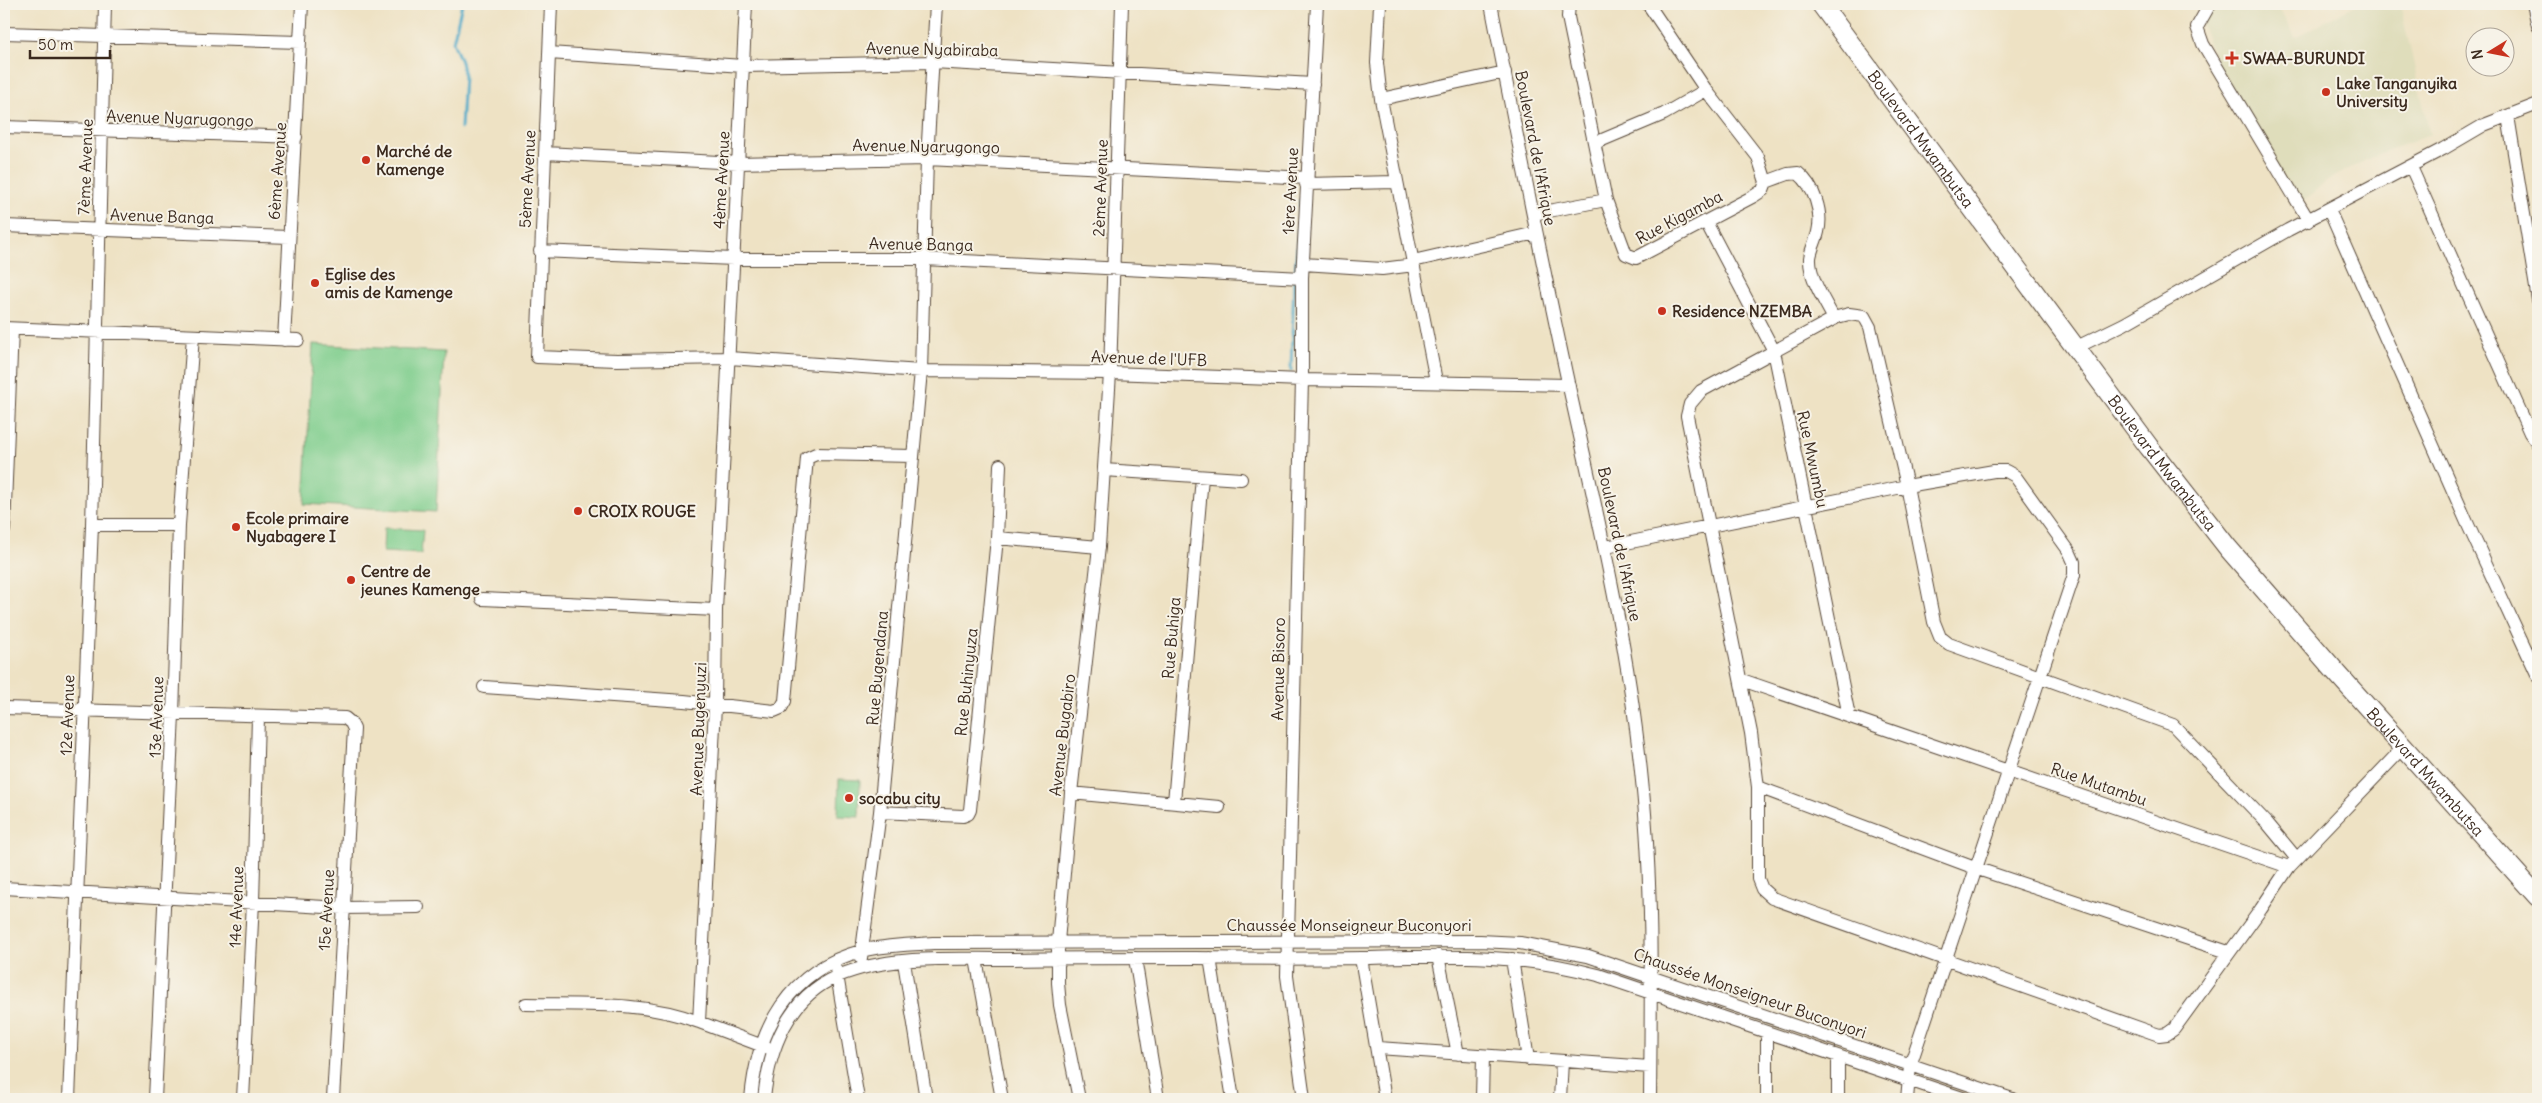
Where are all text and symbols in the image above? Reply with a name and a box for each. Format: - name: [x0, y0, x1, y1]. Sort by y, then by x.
- scale bar: [30, 28, 110, 60]
- north arrow: [2464, 28, 2514, 78]
- text: 50 m: [38, 35, 73, 54]
- street label: Avenue Nyabiraba: [866, 38, 998, 60]
- place label: SWAA-BURUNDI: [2243, 48, 2365, 68]
- text: N: [2467, 48, 2487, 61]
- marker: SWAA-BURUNDI: [2225, 51, 2239, 65]
- street label: Boulevard Mwambutsa: [1863, 66, 1978, 212]
- street label: Boulevard de l'Afrique: [1511, 69, 1561, 227]
- place label: Lake Tanganyika University: [2336, 73, 2457, 112]
- marker: Lake Tanganyika University: [2320, 86, 2332, 98]
- street label: Avenue Nyarugongo: [106, 105, 254, 131]
- street label: 7ème Avenue: [73, 118, 97, 216]
- street label: 6ème Avenue: [264, 121, 290, 221]
- street label: 5ème Avenue: [514, 130, 540, 228]
- street label: 4ème Avenue: [708, 131, 734, 229]
- street label: Avenue Nyarugongo: [852, 135, 1000, 157]
- street label: 2ème Avenue: [1088, 139, 1112, 237]
- place label: Marché de Kamenge: [376, 141, 453, 180]
- street label: 1ère Avenue: [1278, 147, 1302, 235]
- marker: Marché de Kamenge: [360, 154, 372, 166]
- street label: Rue Kigamba: [1632, 186, 1726, 248]
- street label: Avenue Banga: [109, 204, 215, 228]
- street label: Avenue Banga: [869, 233, 973, 255]
- place label: Eglise des amis de Kamenge: [325, 264, 453, 303]
- marker: Eglise des amis de Kamenge: [309, 277, 321, 289]
- place label: Residence NZEMBA: [1672, 301, 1812, 321]
- marker: Residence NZEMBA: [1656, 305, 1668, 317]
- street label: Avenue de l'UFB: [1091, 346, 1207, 370]
- street label: Boulevard Mwambutsa: [2104, 391, 2221, 535]
- street label: Rue Mwumbu: [1793, 409, 1833, 509]
- street label: Boulevard de l'Afrique: [1594, 465, 1646, 623]
- place label: CROIX ROUGE: [588, 501, 696, 521]
- marker: CROIX ROUGE: [572, 505, 584, 517]
- place label: Ecole primaire Nyabagere I: [246, 508, 349, 547]
- marker: Ecole primaire Nyabagere I: [230, 521, 242, 533]
- place label: Centre de jeunes Kamenge: [360, 561, 480, 600]
- marker: Centre de jeunes Kamenge: [345, 574, 357, 586]
- street label: Rue Buhiga: [1157, 596, 1185, 680]
- street label: Rue Bugendana: [862, 610, 892, 726]
- street label: Avenue Bisoro: [1267, 617, 1289, 721]
- street label: Rue Buhinyuza: [950, 627, 982, 737]
- street label: Avenue Bugenyuzi: [686, 662, 710, 796]
- street label: Avenue Bugabiro: [1045, 673, 1079, 797]
- street label: 12e Avenue: [56, 674, 78, 756]
- street label: 13e Avenue: [145, 676, 167, 758]
- street label: Boulevard Mwambutsa: [2363, 703, 2489, 840]
- street label: Rue Mutambu: [2048, 758, 2150, 810]
- place label: socabu city: [859, 788, 941, 809]
- marker: socabu city: [843, 792, 855, 804]
- street label: 14e Avenue: [225, 866, 247, 948]
- street label: 15e Avenue: [314, 869, 338, 951]
- street label: Chaussée Monseigneur Buconyori: [1227, 915, 1471, 935]
- street label: Chaussée Monseigneur Buconyori: [1631, 944, 1869, 1042]

